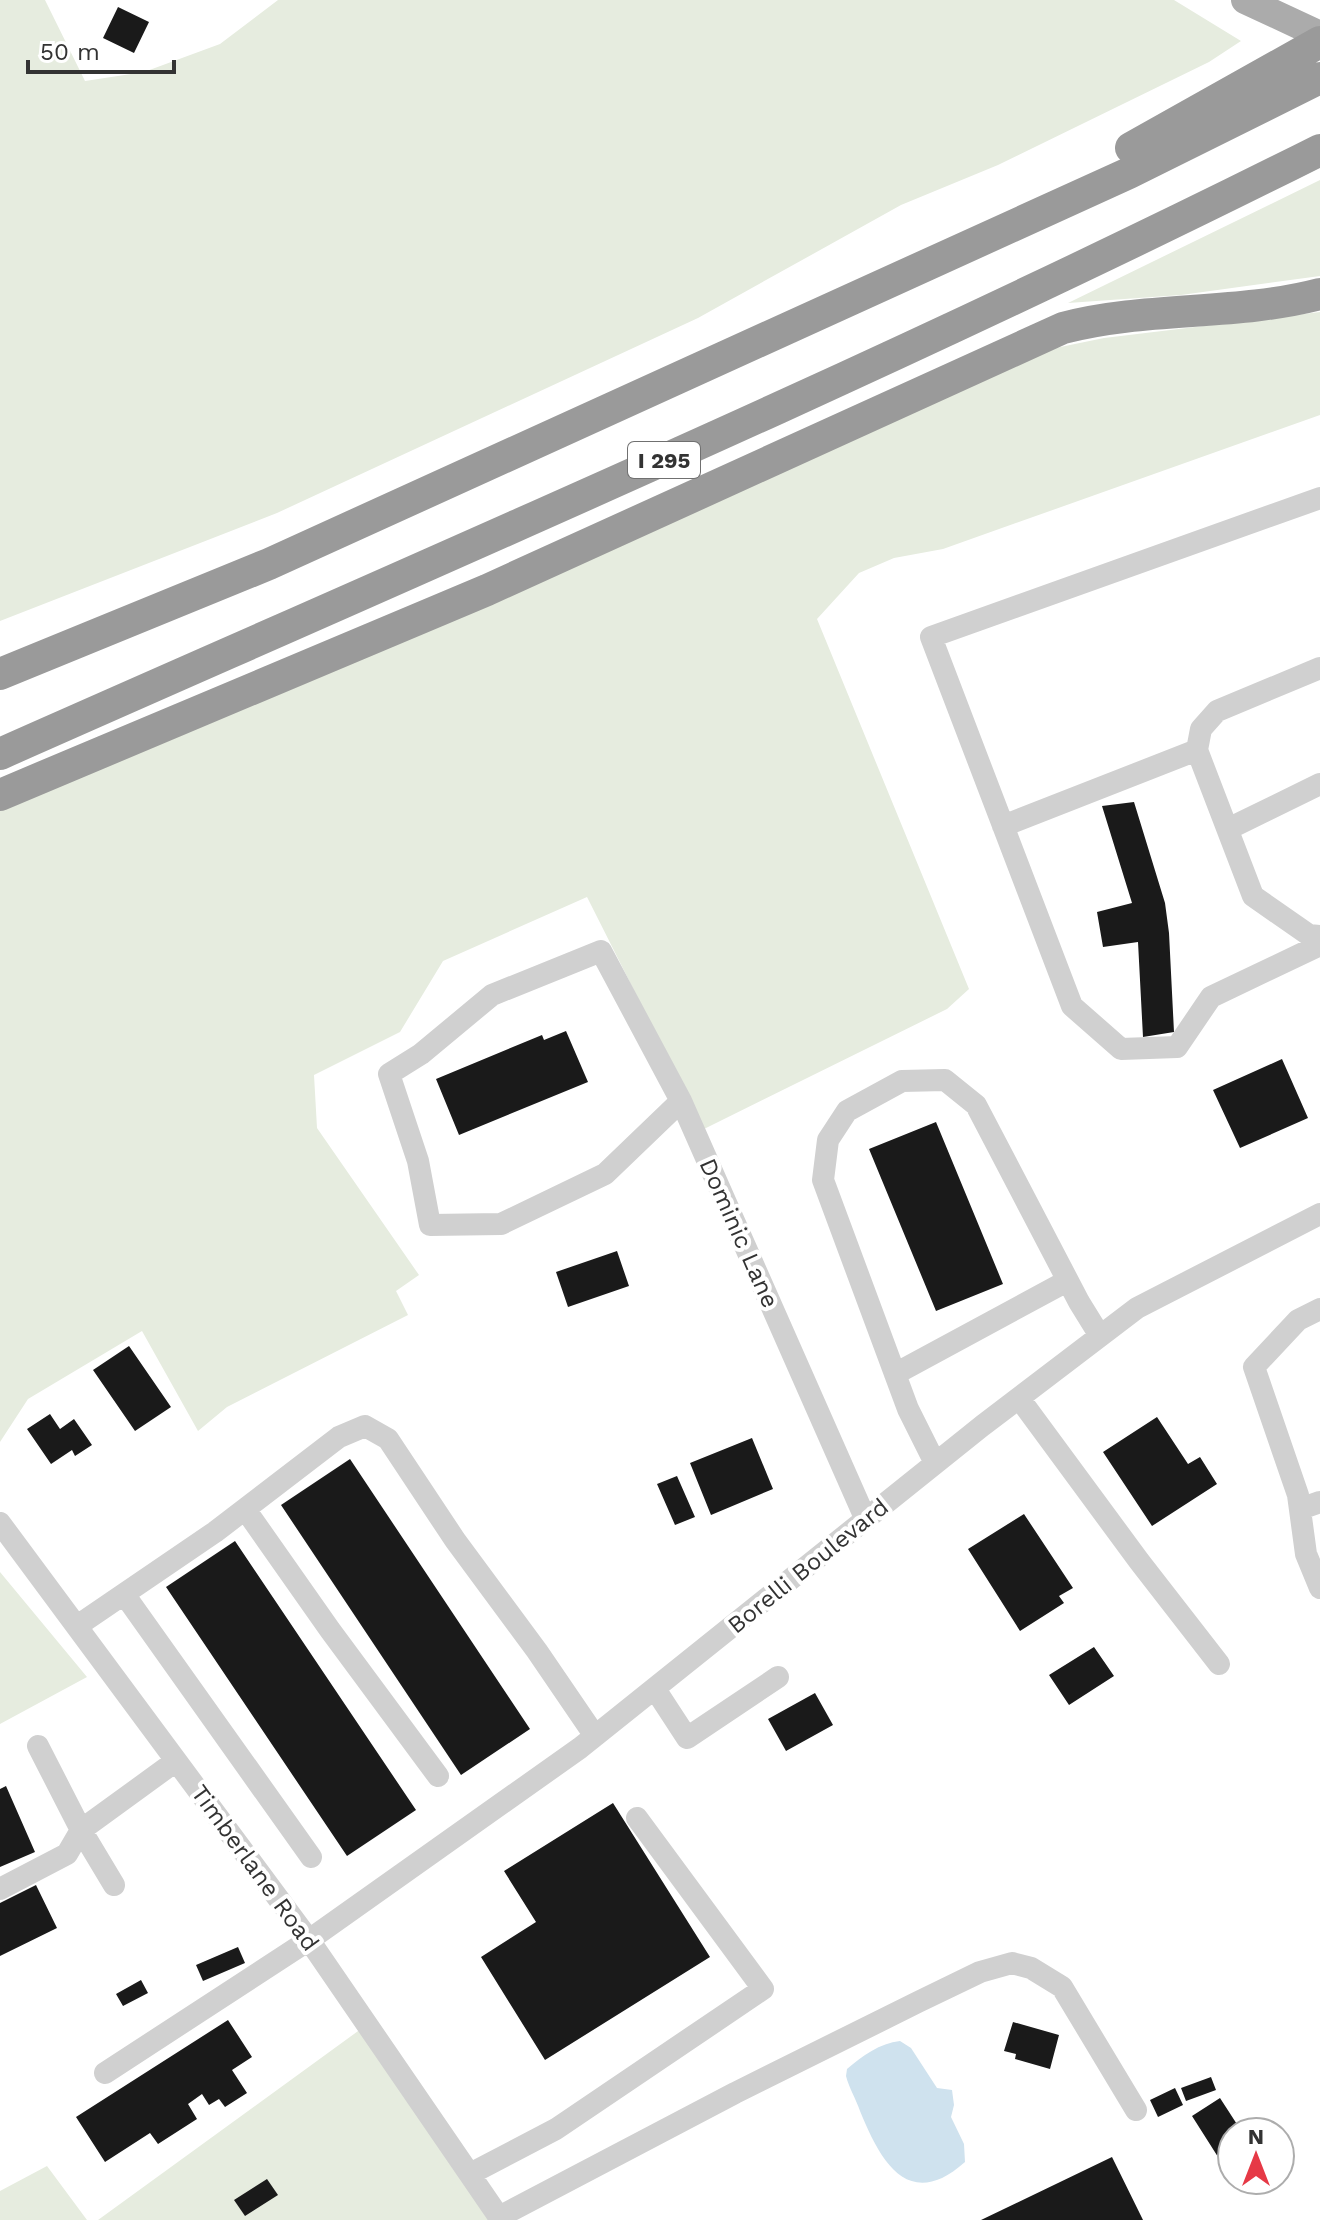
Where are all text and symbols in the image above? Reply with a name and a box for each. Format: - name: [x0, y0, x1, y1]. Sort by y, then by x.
- scale bar: [28, 24, 174, 74]
- text: 50 m: [40, 38, 100, 66]
- road number: I 295: [628, 442, 700, 478]
- street label: Dominic Lane: [694, 1154, 784, 1312]
- street label: Borelli Boulevard: [722, 1493, 894, 1639]
- street label: Timberlane Road: [185, 1779, 325, 1957]
- north arrow: [1216, 2116, 1296, 2196]
- text: N: [1248, 2124, 1264, 2149]

